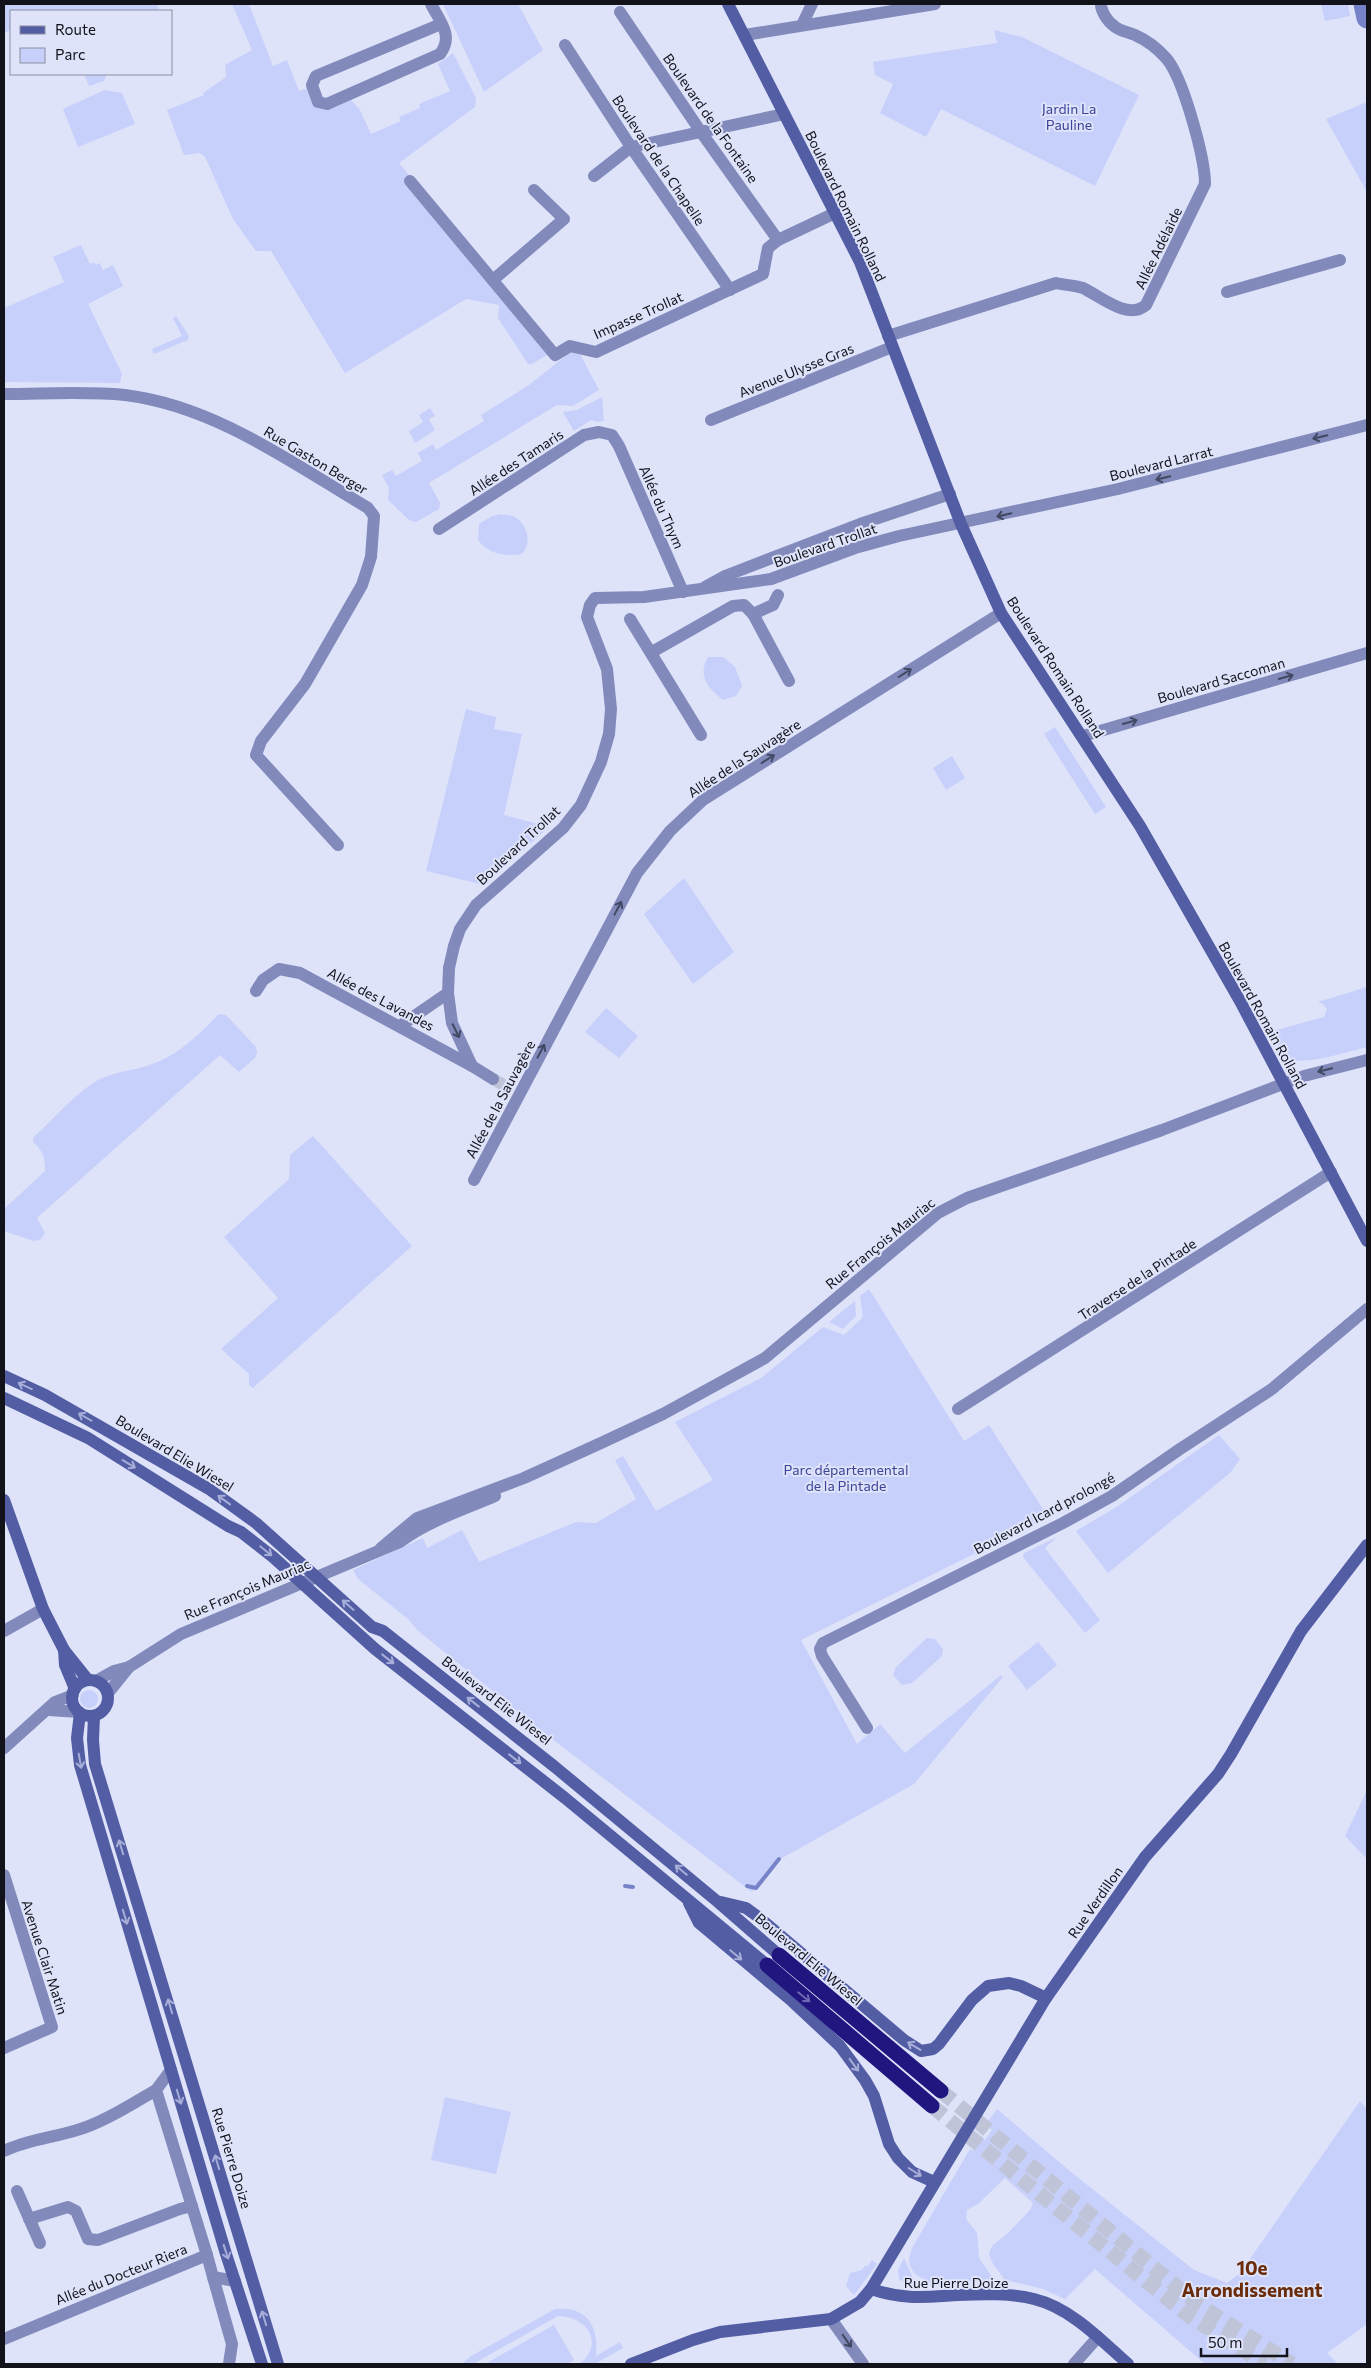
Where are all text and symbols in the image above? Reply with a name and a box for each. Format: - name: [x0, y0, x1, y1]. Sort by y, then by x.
- legend: [10, 10, 172, 75]
- text: Route: [55, 20, 96, 38]
- text: Parc: [55, 45, 85, 63]
- street label: Boulevard de la Fontaine: [660, 50, 762, 186]
- street label: Boulevard de la Chapelle: [609, 92, 709, 228]
- park label: Jardin La Pauline: [1042, 100, 1096, 133]
- street label: Boulevard Romain Rolland: [802, 128, 890, 284]
- street label: Allée Adélaïde: [1131, 204, 1185, 292]
- street label: Impasse Trollat: [591, 288, 686, 342]
- street label: Avenue Ulysse Gras: [736, 339, 856, 401]
- street label: Rue Gaston Berger: [261, 422, 371, 498]
- street label: Allée des Tamaris: [466, 425, 566, 499]
- one-way arrow: [1313, 433, 1329, 443]
- street label: Boulevard Larrat: [1108, 442, 1215, 484]
- street label: Allée du Thym: [636, 463, 688, 551]
- one-way arrow: [1155, 474, 1171, 483]
- one-way arrow: [997, 511, 1013, 520]
- street label: Boulevard Trollat: [771, 519, 879, 571]
- street label: Boulevard Romain Rolland: [1004, 593, 1108, 741]
- street label: Boulevard Saccoman: [1155, 654, 1287, 706]
- one-way arrow: [898, 667, 912, 677]
- one-way arrow: [1277, 672, 1293, 681]
- street label: Allée de la Sauvagère: [684, 715, 804, 801]
- one-way arrow: [1121, 717, 1137, 727]
- one-way arrow: [760, 754, 774, 764]
- street label: Boulevard Trollat: [473, 802, 564, 888]
- one-way arrow: [614, 901, 623, 916]
- street label: Boulevard Romain Rolland: [1215, 939, 1311, 1091]
- street label: Allée des Lavandes: [325, 964, 437, 1034]
- one-way arrow: [451, 1023, 461, 1038]
- street label: Allée de la Sauvagère: [462, 1037, 538, 1161]
- one-way arrow: [537, 1044, 546, 1059]
- one-way arrow: [1318, 1066, 1334, 1075]
- street label: Rue François Mauriac: [822, 1194, 938, 1292]
- street label: Traverse de la Pintade: [1075, 1235, 1199, 1323]
- one-way arrow: [18, 1380, 33, 1390]
- street label: Boulevard Elie Wiesel: [113, 1411, 237, 1495]
- one-way arrow: [78, 1412, 92, 1422]
- one-way arrow: [122, 1459, 136, 1469]
- park label: Parc départemental de la Pintade: [784, 1461, 909, 1494]
- street label: Boulevard Icard prolongé: [970, 1469, 1118, 1557]
- one-way arrow: [218, 1495, 231, 1506]
- one-way arrow: [259, 1546, 272, 1557]
- street label: Rue François Mauriac: [181, 1555, 313, 1623]
- one-way arrow: [342, 1600, 355, 1611]
- street label: Boulevard Elie Wiesel: [439, 1652, 555, 1748]
- one-way arrow: [381, 1653, 394, 1664]
- one-way arrow: [467, 1697, 480, 1708]
- one-way arrow: [76, 1753, 86, 1769]
- one-way arrow: [509, 1753, 522, 1764]
- one-way arrow: [116, 1840, 125, 1855]
- street label: Rue Verdillon: [1064, 1863, 1126, 1941]
- one-way arrow: [674, 1865, 687, 1876]
- street label: Avenue Clair Matin: [18, 1897, 72, 2017]
- one-way arrow: [121, 1909, 131, 1925]
- street label: Boulevard Elie Wiesel: [752, 1909, 866, 2009]
- one-way arrow: [729, 1949, 742, 1960]
- one-way arrow: [798, 1991, 811, 2002]
- one-way arrow: [165, 1999, 175, 2015]
- one-way arrow: [907, 2041, 921, 2051]
- one-way arrow: [849, 2058, 859, 2072]
- one-way arrow: [174, 2088, 184, 2104]
- street label: Rue Pierre Doize: [209, 2106, 255, 2210]
- one-way arrow: [212, 2154, 222, 2170]
- one-way arrow: [907, 2168, 921, 2178]
- street label: Allée du Docteur Riera: [53, 2240, 189, 2308]
- one-way arrow: [221, 2244, 231, 2260]
- district label: 10e Arrondissement: [1181, 2256, 1323, 2301]
- street label: Rue Pierre Doize: [904, 2274, 1008, 2291]
- one-way arrow: [258, 2310, 268, 2326]
- scale bar: [1201, 2326, 1287, 2358]
- text: 50 m: [1208, 2333, 1242, 2351]
- one-way arrow: [842, 2334, 852, 2348]

